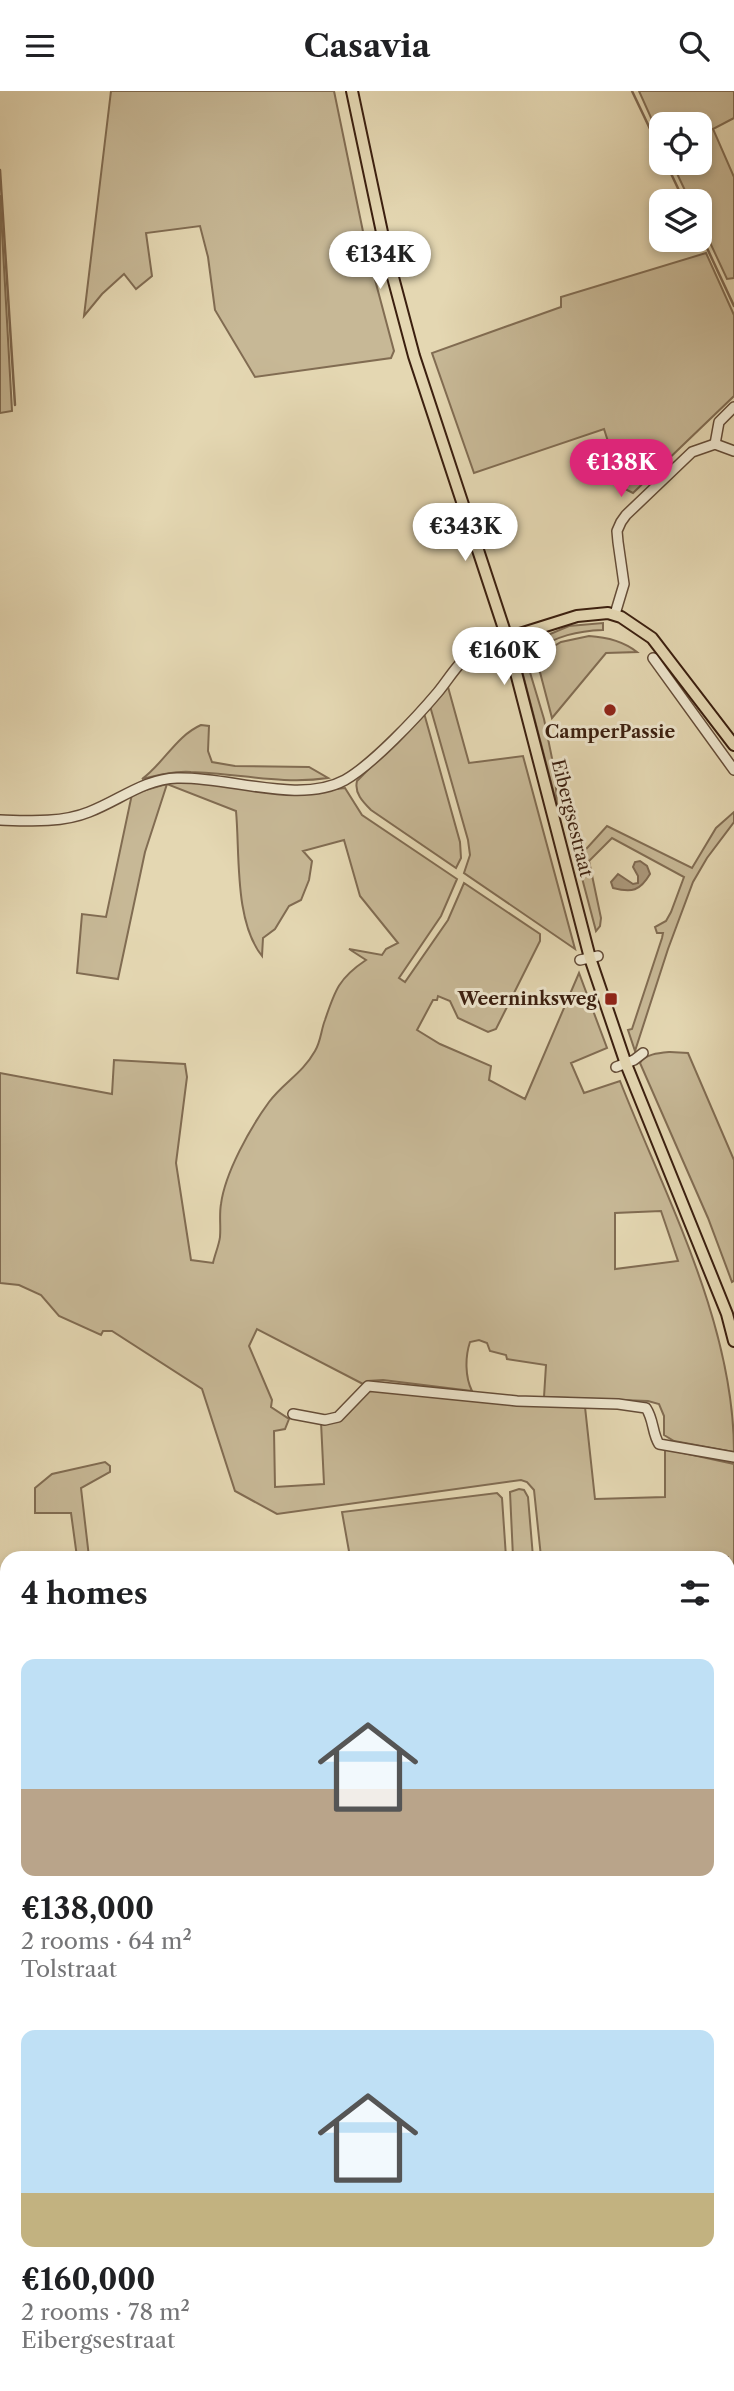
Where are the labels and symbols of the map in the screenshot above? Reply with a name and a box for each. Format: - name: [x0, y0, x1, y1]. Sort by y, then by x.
- pin: €134K: [331, 231, 429, 291]
- pin: €138K: [572, 439, 670, 499]
- pin: €343K: [416, 503, 514, 563]
- pin: €160K: [455, 627, 553, 687]
- marker: CamperPassie: [602, 702, 618, 718]
- place label: CamperPassie: [545, 721, 675, 743]
- street label: Eibergsestraat: [547, 757, 597, 880]
- place label: Weerninksweg: [457, 988, 598, 1010]
- marker: Weerninksweg: [603, 991, 619, 1007]

